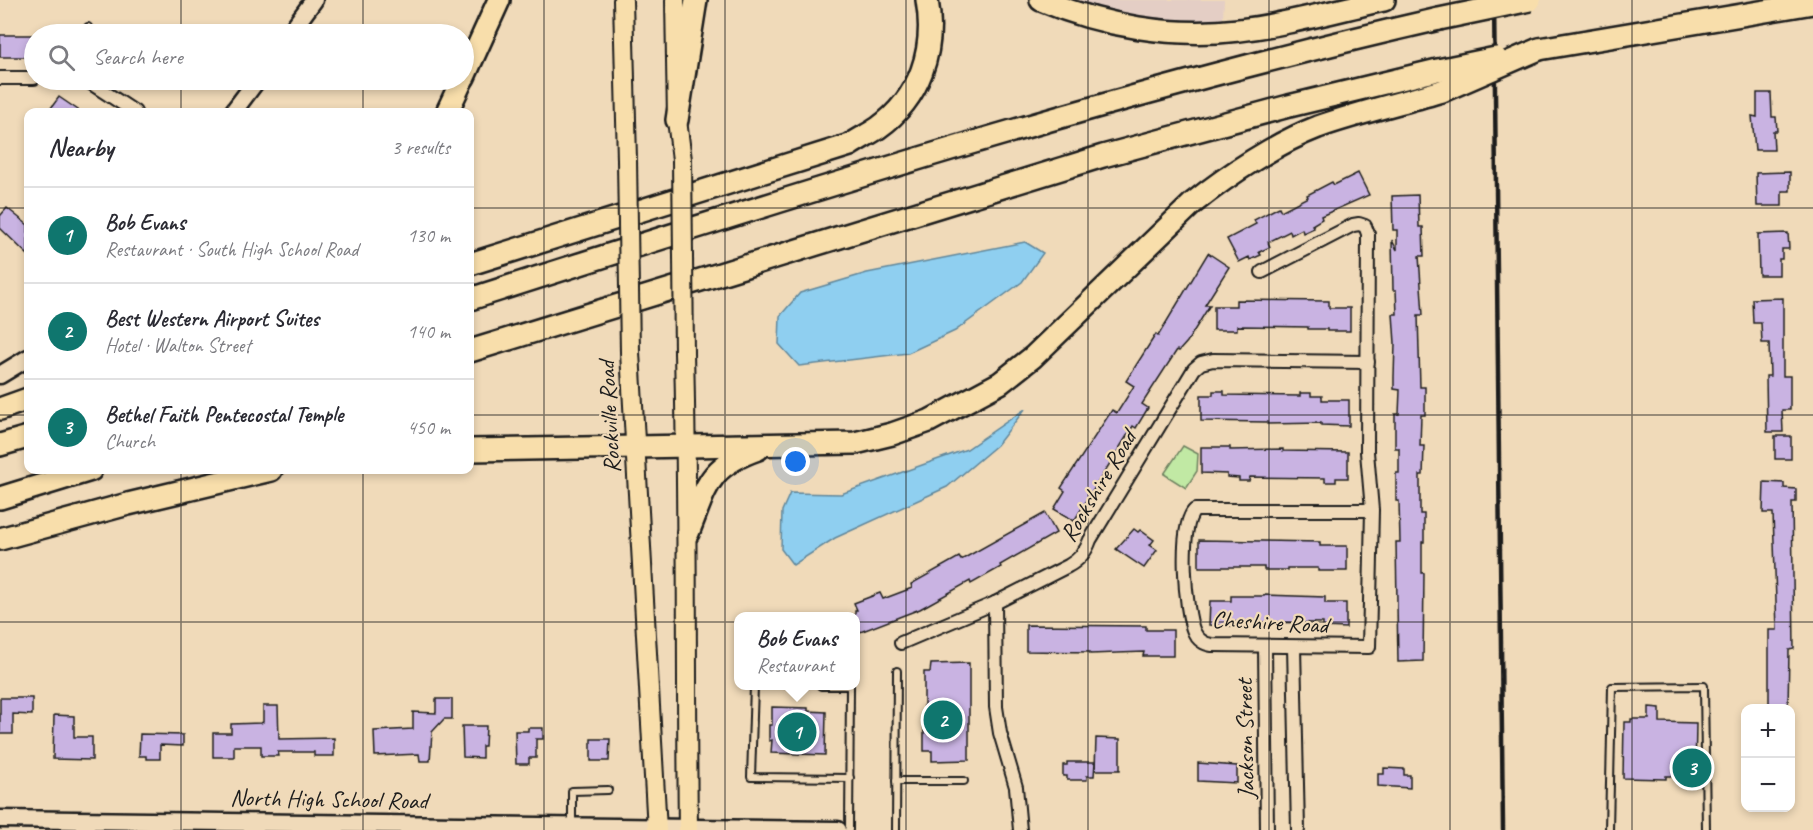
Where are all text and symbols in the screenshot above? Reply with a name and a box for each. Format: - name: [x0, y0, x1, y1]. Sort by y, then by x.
- search box: [24, 24, 474, 90]
- icon: search: [45, 41, 78, 74]
- text: Search here: [93, 43, 183, 71]
- text: Nearby: [48, 131, 113, 164]
- text: 3 results: [391, 135, 450, 160]
- text: Bob Evans: [105, 209, 185, 237]
- text: 1: [63, 223, 72, 248]
- text: 130 m: [407, 223, 450, 248]
- text: Restaurant · South High School Road: [105, 237, 358, 262]
- text: Best Western Airport Suites: [105, 305, 319, 333]
- text: 2: [63, 319, 72, 344]
- text: 140 m: [407, 319, 450, 344]
- text: Hotel · Walton Street: [105, 333, 251, 358]
- street label: Rockville Road: [591, 356, 627, 474]
- text: Bethel Faith Pentecostal Temple: [105, 401, 343, 429]
- text: 3: [63, 415, 72, 440]
- text: 450 m: [407, 415, 450, 440]
- street label: Rockshire Road: [1053, 422, 1145, 547]
- text: Church: [105, 429, 155, 454]
- your location: [781, 447, 810, 476]
- street label: Cheshire Road: [1211, 604, 1332, 640]
- popup: [734, 612, 860, 690]
- text: Bob Evans: [757, 625, 837, 653]
- text: Restaurant: [757, 653, 834, 678]
- street label: Jackson Street: [1229, 677, 1261, 800]
- pin: 2: [924, 698, 962, 742]
- map controls: [1741, 704, 1795, 812]
- button: +: [1741, 704, 1795, 758]
- pin: 1: [778, 710, 816, 754]
- pin: 3: [1672, 746, 1712, 790]
- button: −: [1741, 758, 1795, 812]
- street label: North High School Road: [230, 782, 432, 816]

